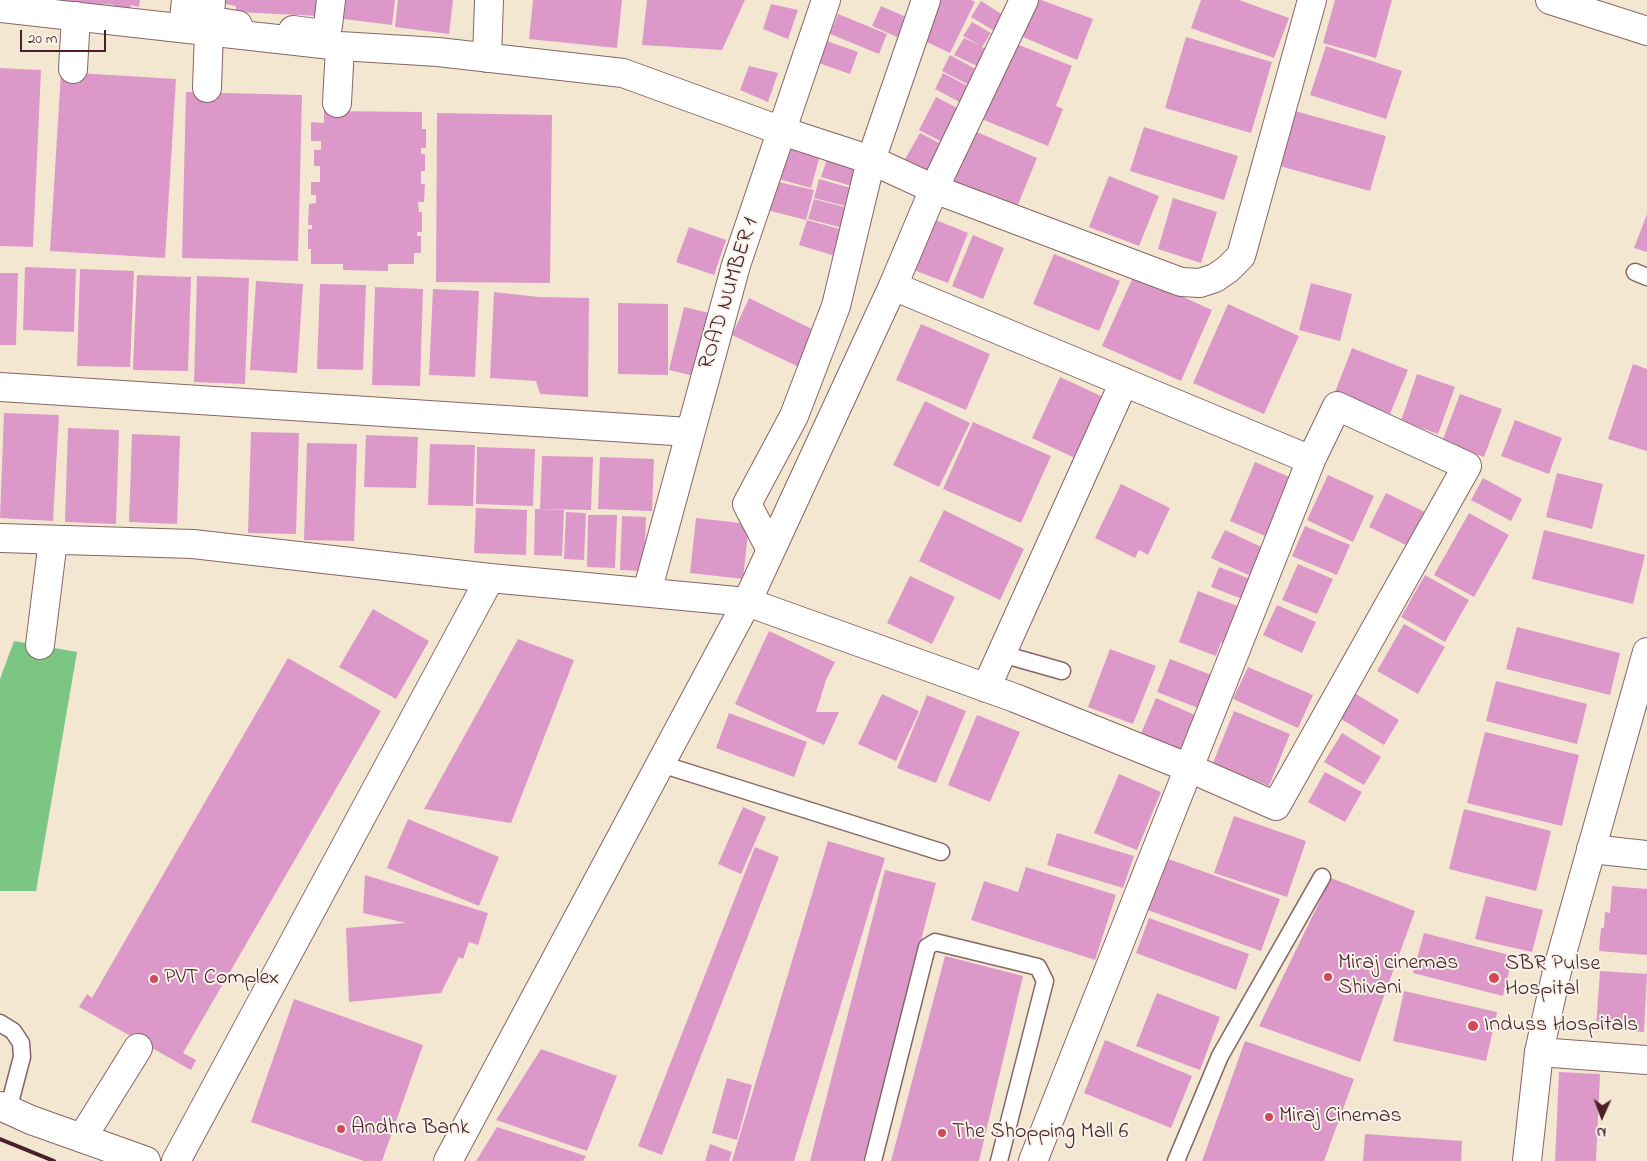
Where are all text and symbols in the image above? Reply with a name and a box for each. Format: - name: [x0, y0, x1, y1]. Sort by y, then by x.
- scale bar: [22, 20, 109, 52]
- text: 20 m: [28, 28, 57, 50]
- street label: ROAD NUMBER 1: [694, 215, 766, 373]
- place label: Miraj cinemas Shivani: [1338, 951, 1458, 1002]
- place label: SBR Pulse Hospital: [1505, 952, 1600, 1004]
- place label: PVT Complex: [164, 966, 279, 992]
- marker: Miraj cinemas Shivani: [1322, 971, 1334, 983]
- marker: SBR Pulse Hospital: [1487, 971, 1501, 985]
- marker: PVT Complex: [148, 973, 160, 985]
- place label: Induss Hospitals: [1484, 1013, 1638, 1039]
- marker: Induss Hospitals: [1466, 1019, 1480, 1033]
- north arrow: [1577, 1091, 1627, 1141]
- place label: Miraj Cinemas: [1279, 1104, 1402, 1130]
- marker: Miraj Cinemas: [1263, 1111, 1275, 1123]
- place label: Andhra Bank: [351, 1116, 470, 1142]
- place label: The Shopping Mall 6: [952, 1120, 1128, 1146]
- text: N: [1596, 1121, 1607, 1142]
- marker: Andhra Bank: [335, 1123, 347, 1135]
- marker: The Shopping Mall 6: [936, 1127, 948, 1139]

